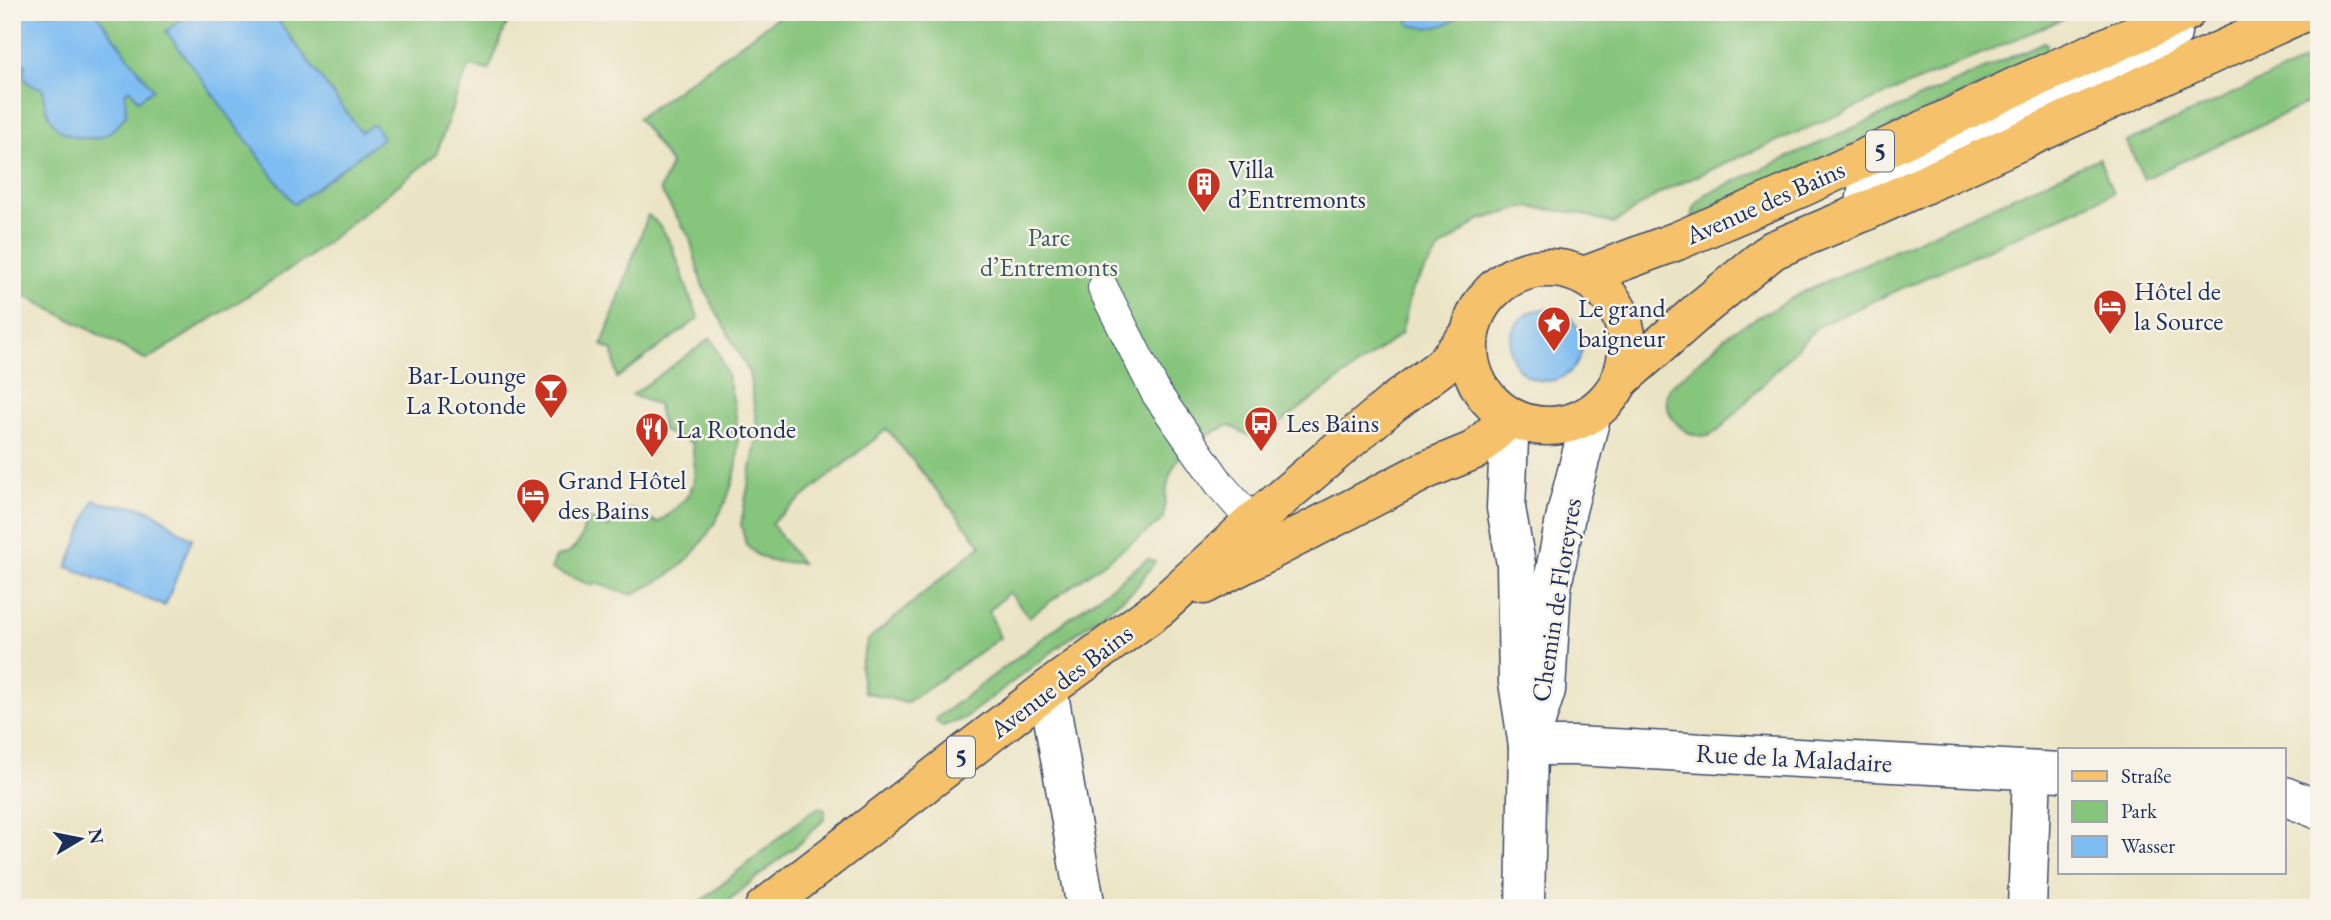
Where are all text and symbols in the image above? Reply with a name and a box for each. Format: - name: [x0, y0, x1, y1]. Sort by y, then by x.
- road number: 5: [1866, 131, 1894, 172]
- place label: Villa d’Entremonts: [1228, 152, 1366, 216]
- street label: Avenue des Bains: [1679, 152, 1850, 253]
- building icon: Villa d’Entremonts: [1185, 165, 1223, 214]
- park label: Parc d’Entremonts: [980, 220, 1118, 284]
- place label: Hôtel de la Source: [2134, 274, 2223, 338]
- hotel icon: Hôtel de la Source: [2091, 287, 2129, 336]
- place label: Le grand baigneur: [1578, 291, 1667, 355]
- place icon: Le grand baigneur: [1535, 304, 1573, 353]
- place label: Bar-Lounge La Rotonde: [406, 358, 526, 422]
- bar icon: Bar-Lounge La Rotonde: [532, 371, 570, 420]
- bus stop icon: Les Bains: [1242, 404, 1280, 453]
- place label: Les Bains: [1286, 406, 1379, 440]
- restaurant icon: La Rotonde: [633, 410, 671, 459]
- place label: La Rotonde: [676, 412, 796, 446]
- place label: Grand Hôtel des Bains: [558, 463, 687, 527]
- hotel icon: Grand Hôtel des Bains: [514, 476, 552, 525]
- street label: Chemin de Floreyres: [1523, 496, 1589, 704]
- street label: Avenue des Bains: [982, 616, 1139, 747]
- road number: 5: [947, 736, 975, 778]
- street label: Rue de la Maladaire: [1695, 736, 1893, 780]
- legend: [2058, 748, 2286, 874]
- text: Straße: [2121, 762, 2172, 789]
- text: Park: [2121, 797, 2158, 824]
- north arrow: [46, 804, 116, 874]
- text: N: [83, 826, 110, 846]
- text: Wasser: [2121, 832, 2175, 859]

